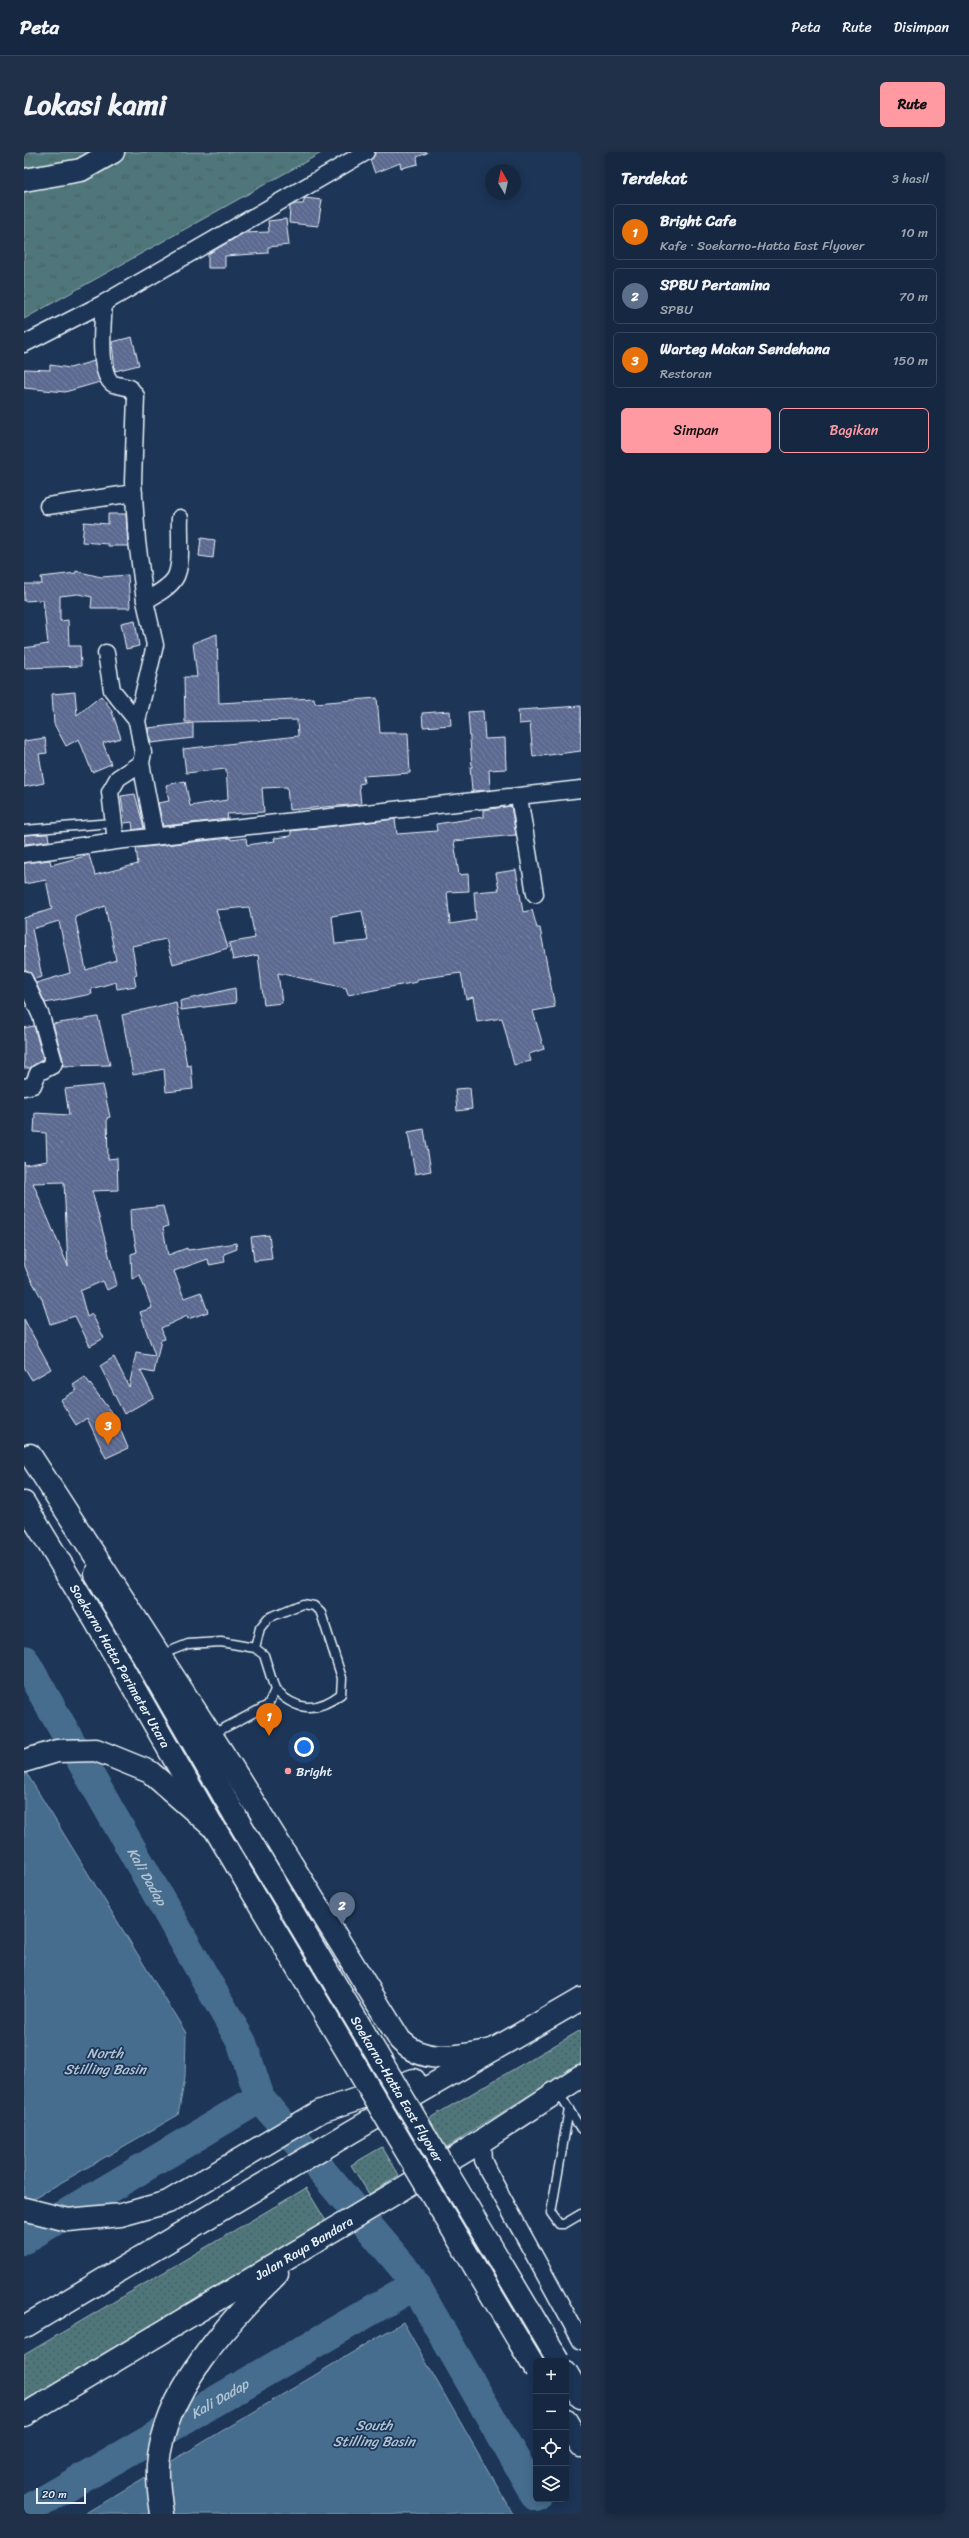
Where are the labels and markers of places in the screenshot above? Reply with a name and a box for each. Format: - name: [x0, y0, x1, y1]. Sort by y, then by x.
- pin: 3: [95, 1412, 121, 1445]
- pin: 1: [256, 1703, 282, 1736]
- place label: Bright: [296, 1760, 332, 1783]
- marker: Bright: [283, 1766, 293, 1776]
- pin: 2: [329, 1892, 355, 1925]

